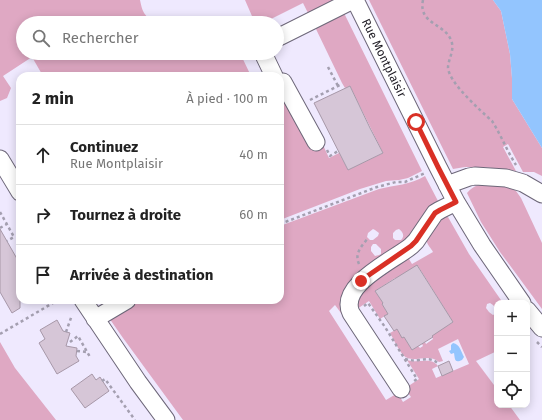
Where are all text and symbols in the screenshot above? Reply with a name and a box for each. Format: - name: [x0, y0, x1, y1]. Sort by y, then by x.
- search box: [16, 16, 284, 60]
- street label: Rue Montplaisir: [359, 16, 409, 100]
- icon: search: [30, 27, 52, 49]
- text: Rechercher: [62, 29, 138, 47]
- text: 2 min: [32, 88, 74, 109]
- text: À pied · 100 m: [186, 91, 268, 106]
- route start: [407, 113, 425, 131]
- text: Continuez: [70, 138, 138, 156]
- icon: ahead: [32, 144, 54, 166]
- text: 40 m: [239, 147, 268, 162]
- text: Rue Montplaisir: [70, 156, 163, 171]
- icon: right: [32, 204, 54, 226]
- text: Tournez à droite: [70, 206, 181, 224]
- text: 60 m: [239, 207, 268, 222]
- icon: arrive: [32, 264, 54, 286]
- text: Arrivée à destination: [70, 266, 213, 284]
- route end: [352, 272, 370, 290]
- map controls: [494, 300, 530, 408]
- button: +: [494, 300, 530, 336]
- button: −: [494, 336, 530, 372]
- button: locate: [494, 372, 530, 408]

